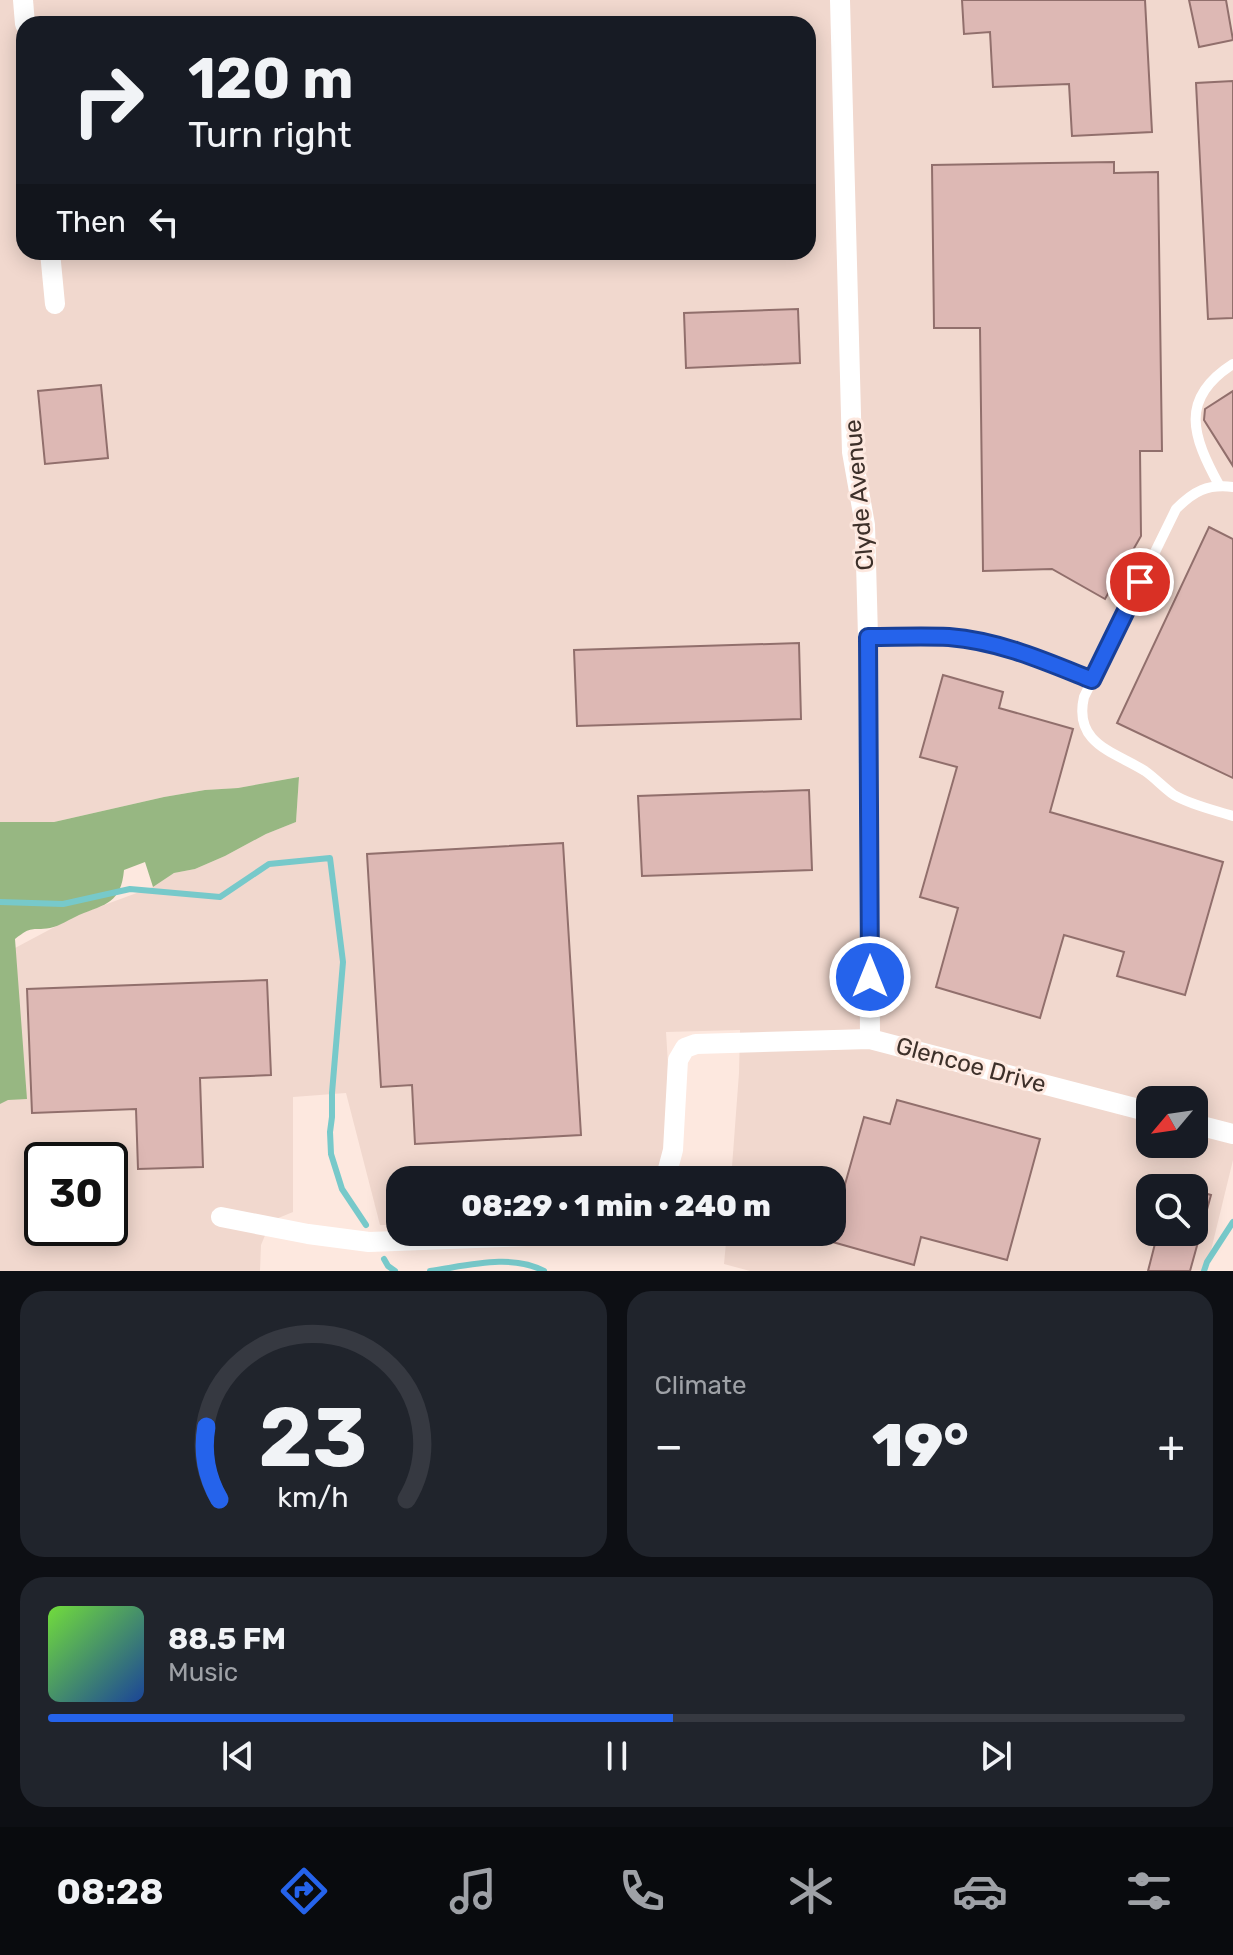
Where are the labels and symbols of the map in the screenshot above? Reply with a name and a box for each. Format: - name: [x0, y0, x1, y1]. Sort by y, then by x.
- street label: Clyde Avenue: [838, 418, 880, 572]
- pin: [1106, 548, 1174, 616]
- position arrow: [828, 935, 912, 1019]
- street label: Glencoe Drive: [893, 1032, 1049, 1098]
- north arrow: [1136, 1086, 1208, 1158]
- speed limit sign: 30: [24, 1142, 128, 1246]

